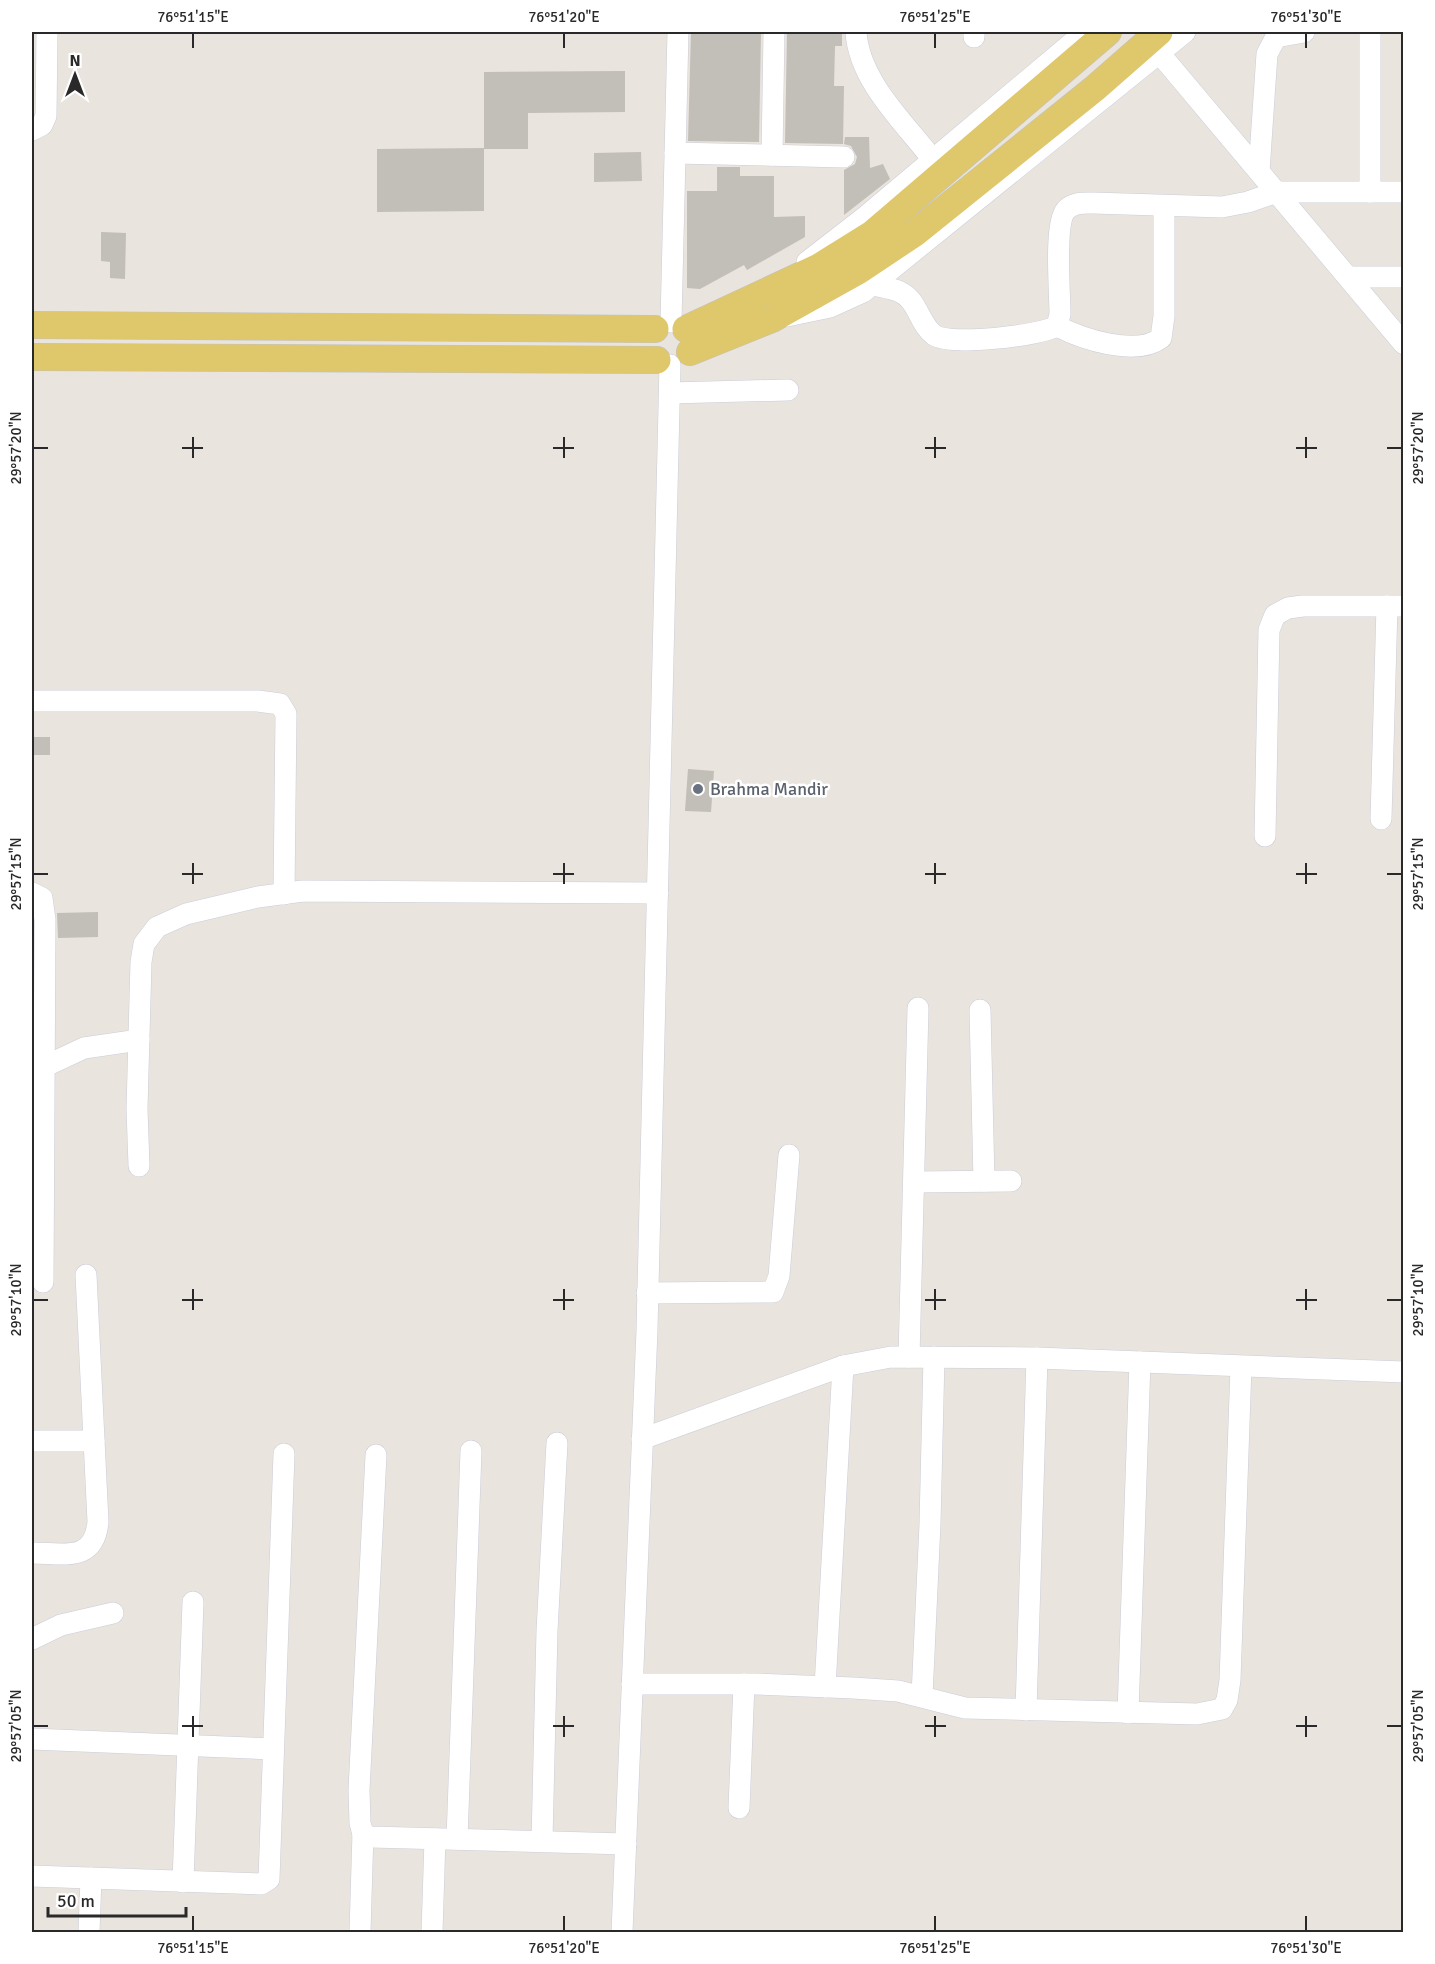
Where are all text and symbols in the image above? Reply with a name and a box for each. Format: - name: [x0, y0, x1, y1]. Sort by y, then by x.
- text: 76°51'15"E: [157, 8, 229, 26]
- text: 76°51'20"E: [528, 8, 600, 26]
- text: 76°51'25"E: [899, 8, 971, 26]
- text: 76°51'30"E: [1270, 8, 1342, 26]
- north arrow: [45, 45, 105, 105]
- text: N: [69, 51, 81, 71]
- text: 29°57'20"N: [7, 411, 25, 485]
- text: 29°57'20"N: [1409, 411, 1427, 485]
- place label: Brahma Mandir: [710, 778, 828, 800]
- marker: Brahma Mandir: [691, 782, 705, 796]
- text: 29°57'15"N: [7, 837, 25, 911]
- text: 29°57'15"N: [1409, 837, 1427, 911]
- text: 29°57'10"N: [7, 1263, 25, 1337]
- text: 29°57'10"N: [1409, 1263, 1427, 1337]
- text: 29°57'05"N: [7, 1689, 25, 1763]
- text: 29°57'05"N: [1409, 1689, 1427, 1763]
- scale bar: [48, 1880, 186, 1918]
- text: 50 m: [57, 1890, 95, 1912]
- text: 76°51'15"E: [157, 1939, 229, 1957]
- text: 76°51'20"E: [528, 1939, 600, 1957]
- text: 76°51'25"E: [899, 1939, 971, 1957]
- text: 76°51'30"E: [1270, 1939, 1342, 1957]

